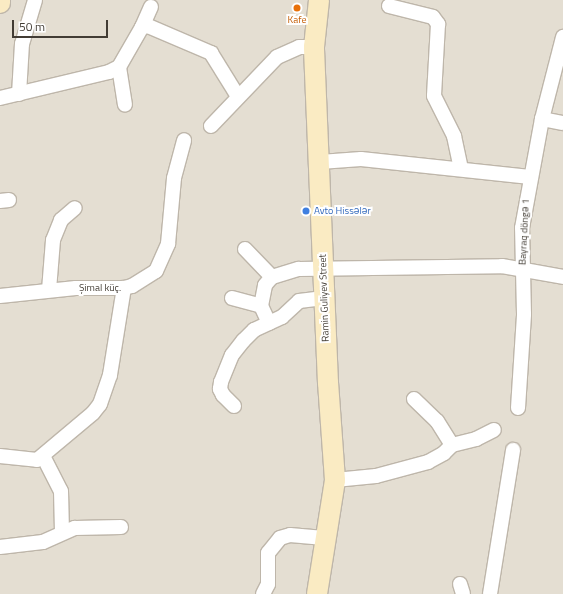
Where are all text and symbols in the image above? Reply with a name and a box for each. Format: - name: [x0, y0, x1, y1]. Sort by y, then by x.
- marker: Kafe: [292, 3, 302, 13]
- scale bar: [14, 12, 110, 38]
- place label: Kafe: [288, 14, 306, 26]
- text: 50 m: [19, 17, 45, 36]
- street label: Bayraq döngə 1: [516, 199, 532, 265]
- place label: Avto Hissələr: [314, 205, 371, 217]
- marker: Avto Hissələr: [301, 206, 311, 216]
- street label: Ramin Guliyev Street: [316, 254, 332, 342]
- street label: Şimal küç.: [79, 282, 121, 294]

